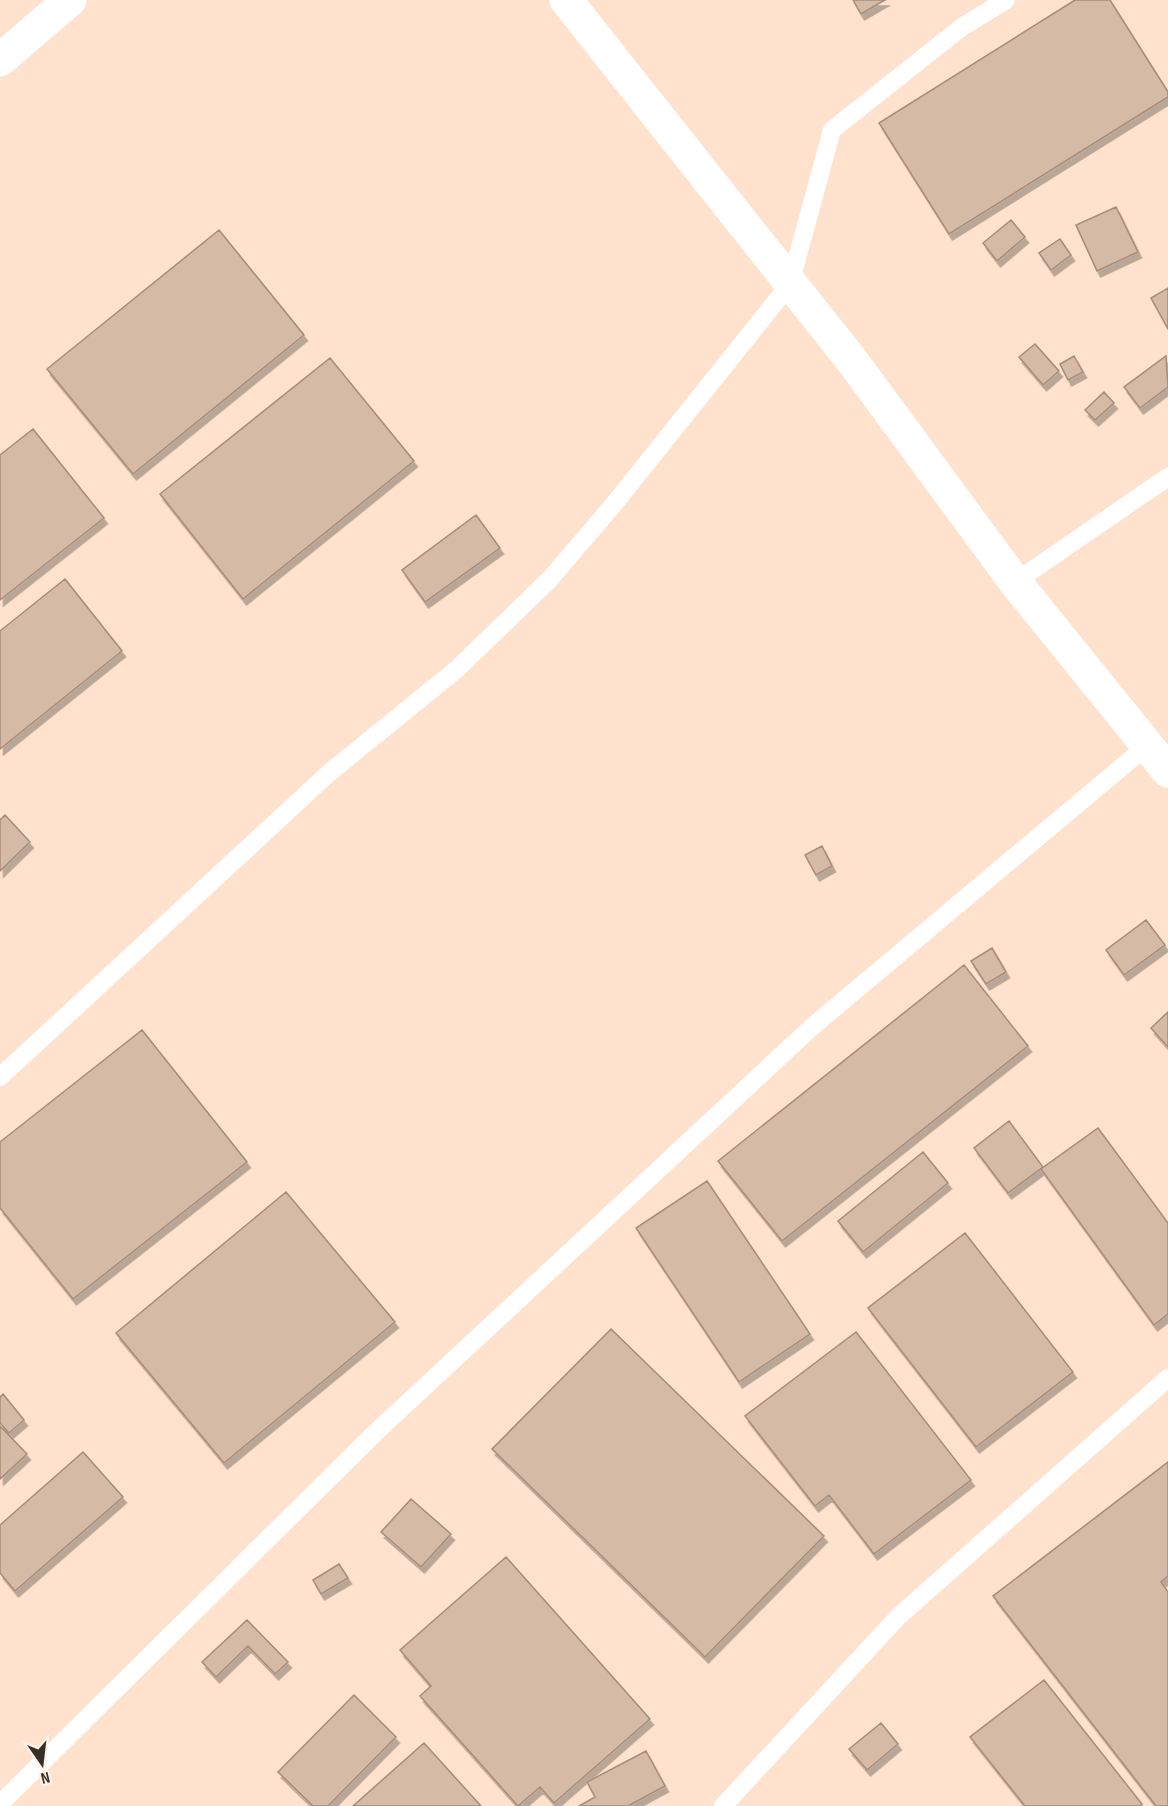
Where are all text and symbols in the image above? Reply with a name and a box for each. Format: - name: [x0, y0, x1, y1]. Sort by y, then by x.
- north arrow: [12, 1734, 72, 1794]
- text: N: [39, 1767, 52, 1787]

